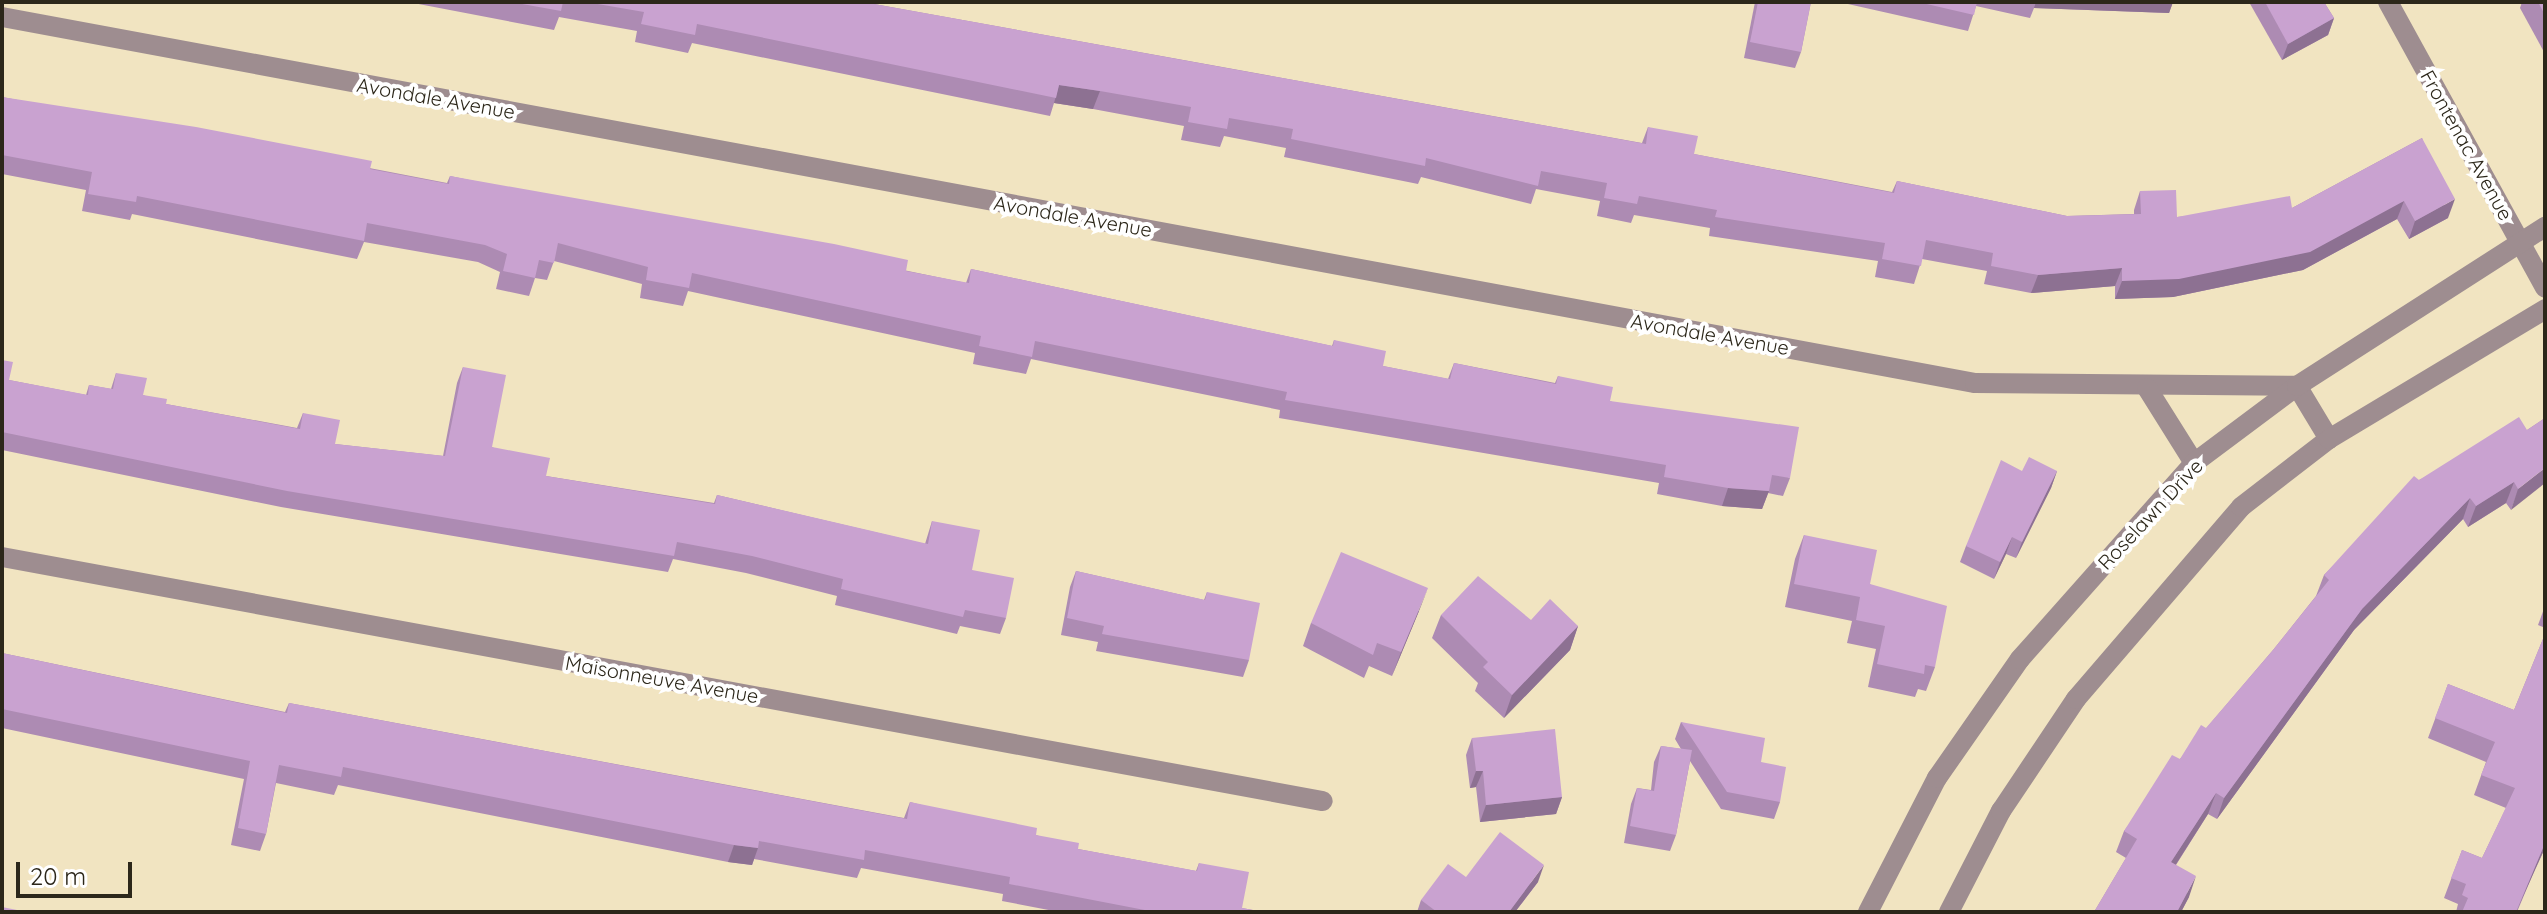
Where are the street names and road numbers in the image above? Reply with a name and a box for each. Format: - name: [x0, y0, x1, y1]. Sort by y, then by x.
- street label: Frontenac Avenue: [2416, 66, 2518, 224]
- street label: Avondale Avenue: [355, 72, 517, 124]
- street label: Avondale Avenue: [992, 190, 1154, 242]
- street label: Avondale Avenue: [1629, 308, 1791, 360]
- street label: Roselawn Drive: [2093, 454, 2207, 574]
- street label: Maisonneuve Avenue: [563, 650, 761, 708]

